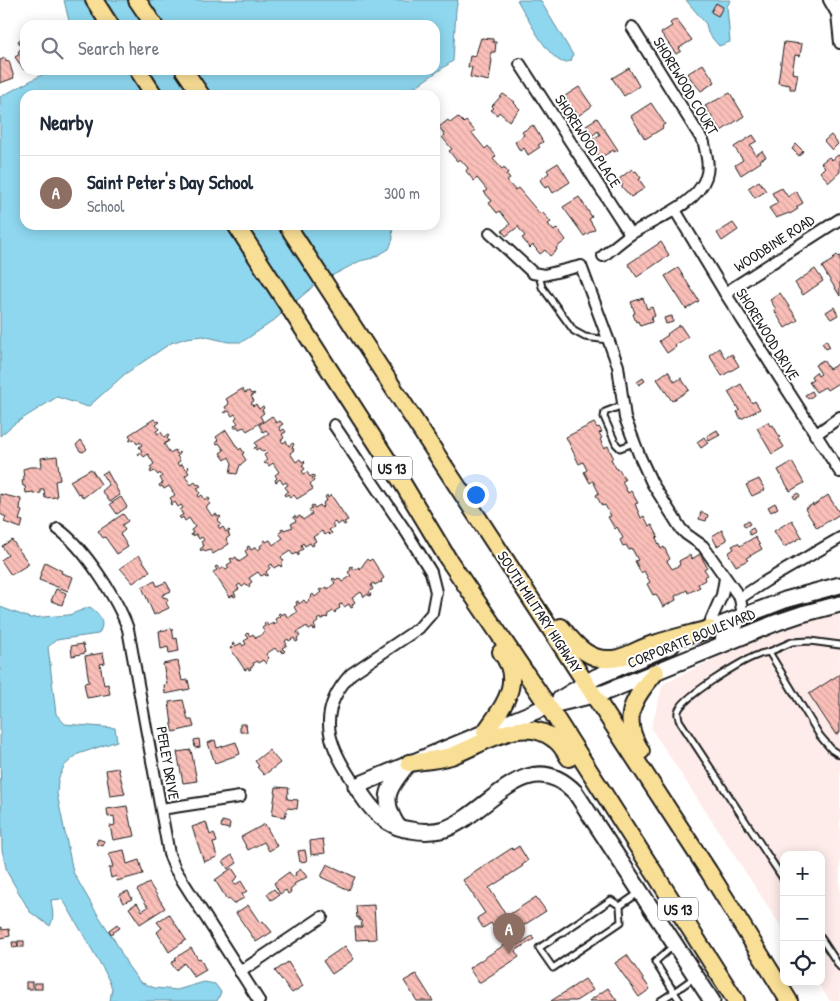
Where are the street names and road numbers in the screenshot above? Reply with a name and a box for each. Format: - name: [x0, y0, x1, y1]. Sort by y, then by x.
- street label: SHOREWOOD COURT: [648, 33, 724, 140]
- street label: SHOREWOOD PLACE: [550, 90, 626, 192]
- street label: WOODBINE ROAD: [730, 209, 819, 277]
- street label: SHOREWOOD DRIVE: [731, 284, 805, 384]
- road number: US 13: [372, 456, 412, 479]
- street label: SOUTH MILITARY HIGHWAY: [493, 547, 588, 677]
- street label: CORPORATE BOULEVARD: [624, 602, 759, 673]
- street label: PEFLEY DRIVE: [151, 725, 185, 802]
- road number: US 13: [658, 898, 698, 921]

